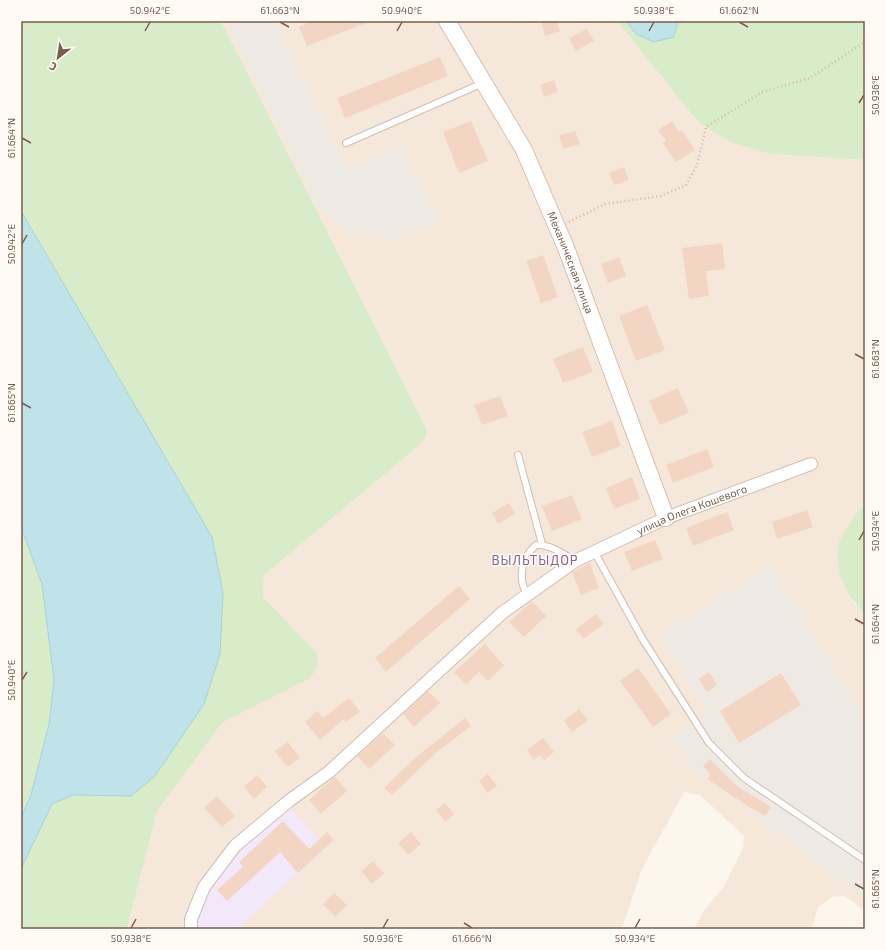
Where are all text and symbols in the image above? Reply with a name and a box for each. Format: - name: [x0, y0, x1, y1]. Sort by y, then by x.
- text: 50.942°E: [130, 4, 171, 16]
- text: 61.663°N: [260, 4, 300, 16]
- text: 50.940°E: [382, 4, 423, 16]
- text: 50.938°E: [634, 4, 675, 16]
- text: 61.662°N: [719, 4, 759, 16]
- north arrow: [38, 38, 78, 78]
- text: С: [46, 60, 59, 74]
- text: 50.936°E: [869, 75, 881, 115]
- text: 61.664°N: [5, 118, 17, 158]
- street label: Механическая улица: [545, 209, 597, 315]
- text: 50.942°E: [5, 223, 17, 264]
- text: 61.663°N: [869, 339, 881, 379]
- text: 61.665°N: [5, 383, 17, 423]
- street label: улица Олега Кошевого: [634, 481, 749, 538]
- text: 50.934°E: [869, 510, 881, 551]
- district label: ВЫЛЬТЫДОР: [491, 552, 579, 568]
- text: 61.664°N: [869, 604, 881, 644]
- text: 50.940°E: [5, 659, 17, 700]
- text: 61.665°N: [869, 869, 881, 909]
- text: 50.938°E: [111, 932, 152, 944]
- text: 50.936°E: [363, 932, 403, 944]
- text: 61.666°N: [452, 932, 492, 944]
- text: 50.934°E: [615, 932, 656, 944]

